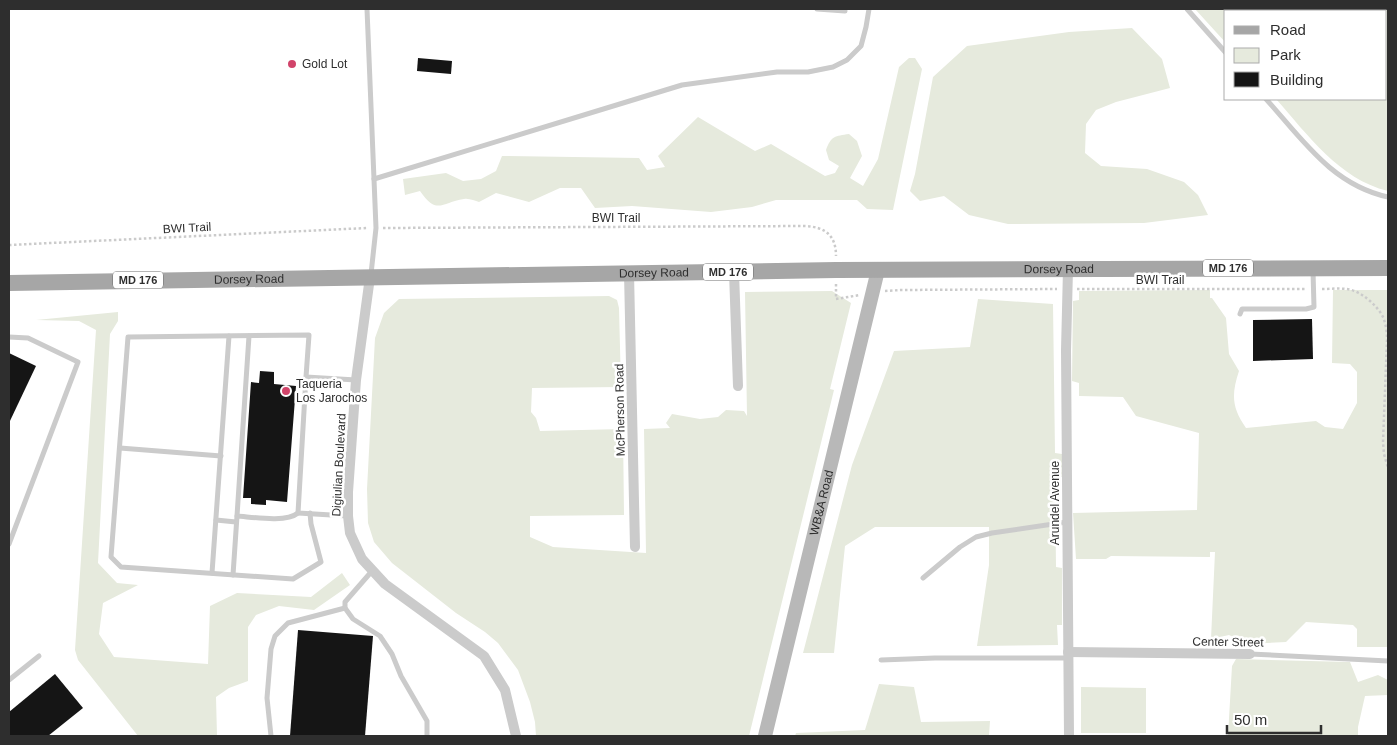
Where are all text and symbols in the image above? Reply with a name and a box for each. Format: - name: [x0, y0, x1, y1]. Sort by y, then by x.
- legend: [1224, 10, 1387, 100]
- text: Road: [1270, 21, 1306, 38]
- text: Park: [1270, 46, 1301, 63]
- place label: Gold Lot: [302, 57, 348, 71]
- marker: Gold Lot: [286, 58, 298, 70]
- text: Building: [1270, 71, 1323, 88]
- street label: BWI Trail: [592, 211, 640, 225]
- street label: BWI Trail: [162, 220, 212, 236]
- road number: MD 176: [1203, 260, 1253, 276]
- street label: Dorsey Road: [1024, 262, 1094, 276]
- road number: MD 176: [703, 264, 753, 280]
- street label: Dorsey Road: [619, 265, 689, 280]
- road number: MD 176: [113, 272, 163, 288]
- street label: Dorsey Road: [214, 272, 284, 287]
- street label: BWI Trail: [1136, 273, 1184, 287]
- street label: McPherson Road: [612, 364, 628, 456]
- place label: Taqueria Los Jarochos: [296, 377, 367, 405]
- marker: Taqueria Los Jarochos: [280, 385, 292, 397]
- street label: Digiulian Boulevard: [329, 413, 349, 517]
- street label: Arundel Avenue: [1048, 460, 1062, 545]
- street label: WB&A Road: [807, 469, 836, 537]
- street label: Center Street: [1192, 634, 1264, 650]
- scale bar: [1227, 702, 1321, 734]
- text: 50 m: [1234, 711, 1267, 728]

